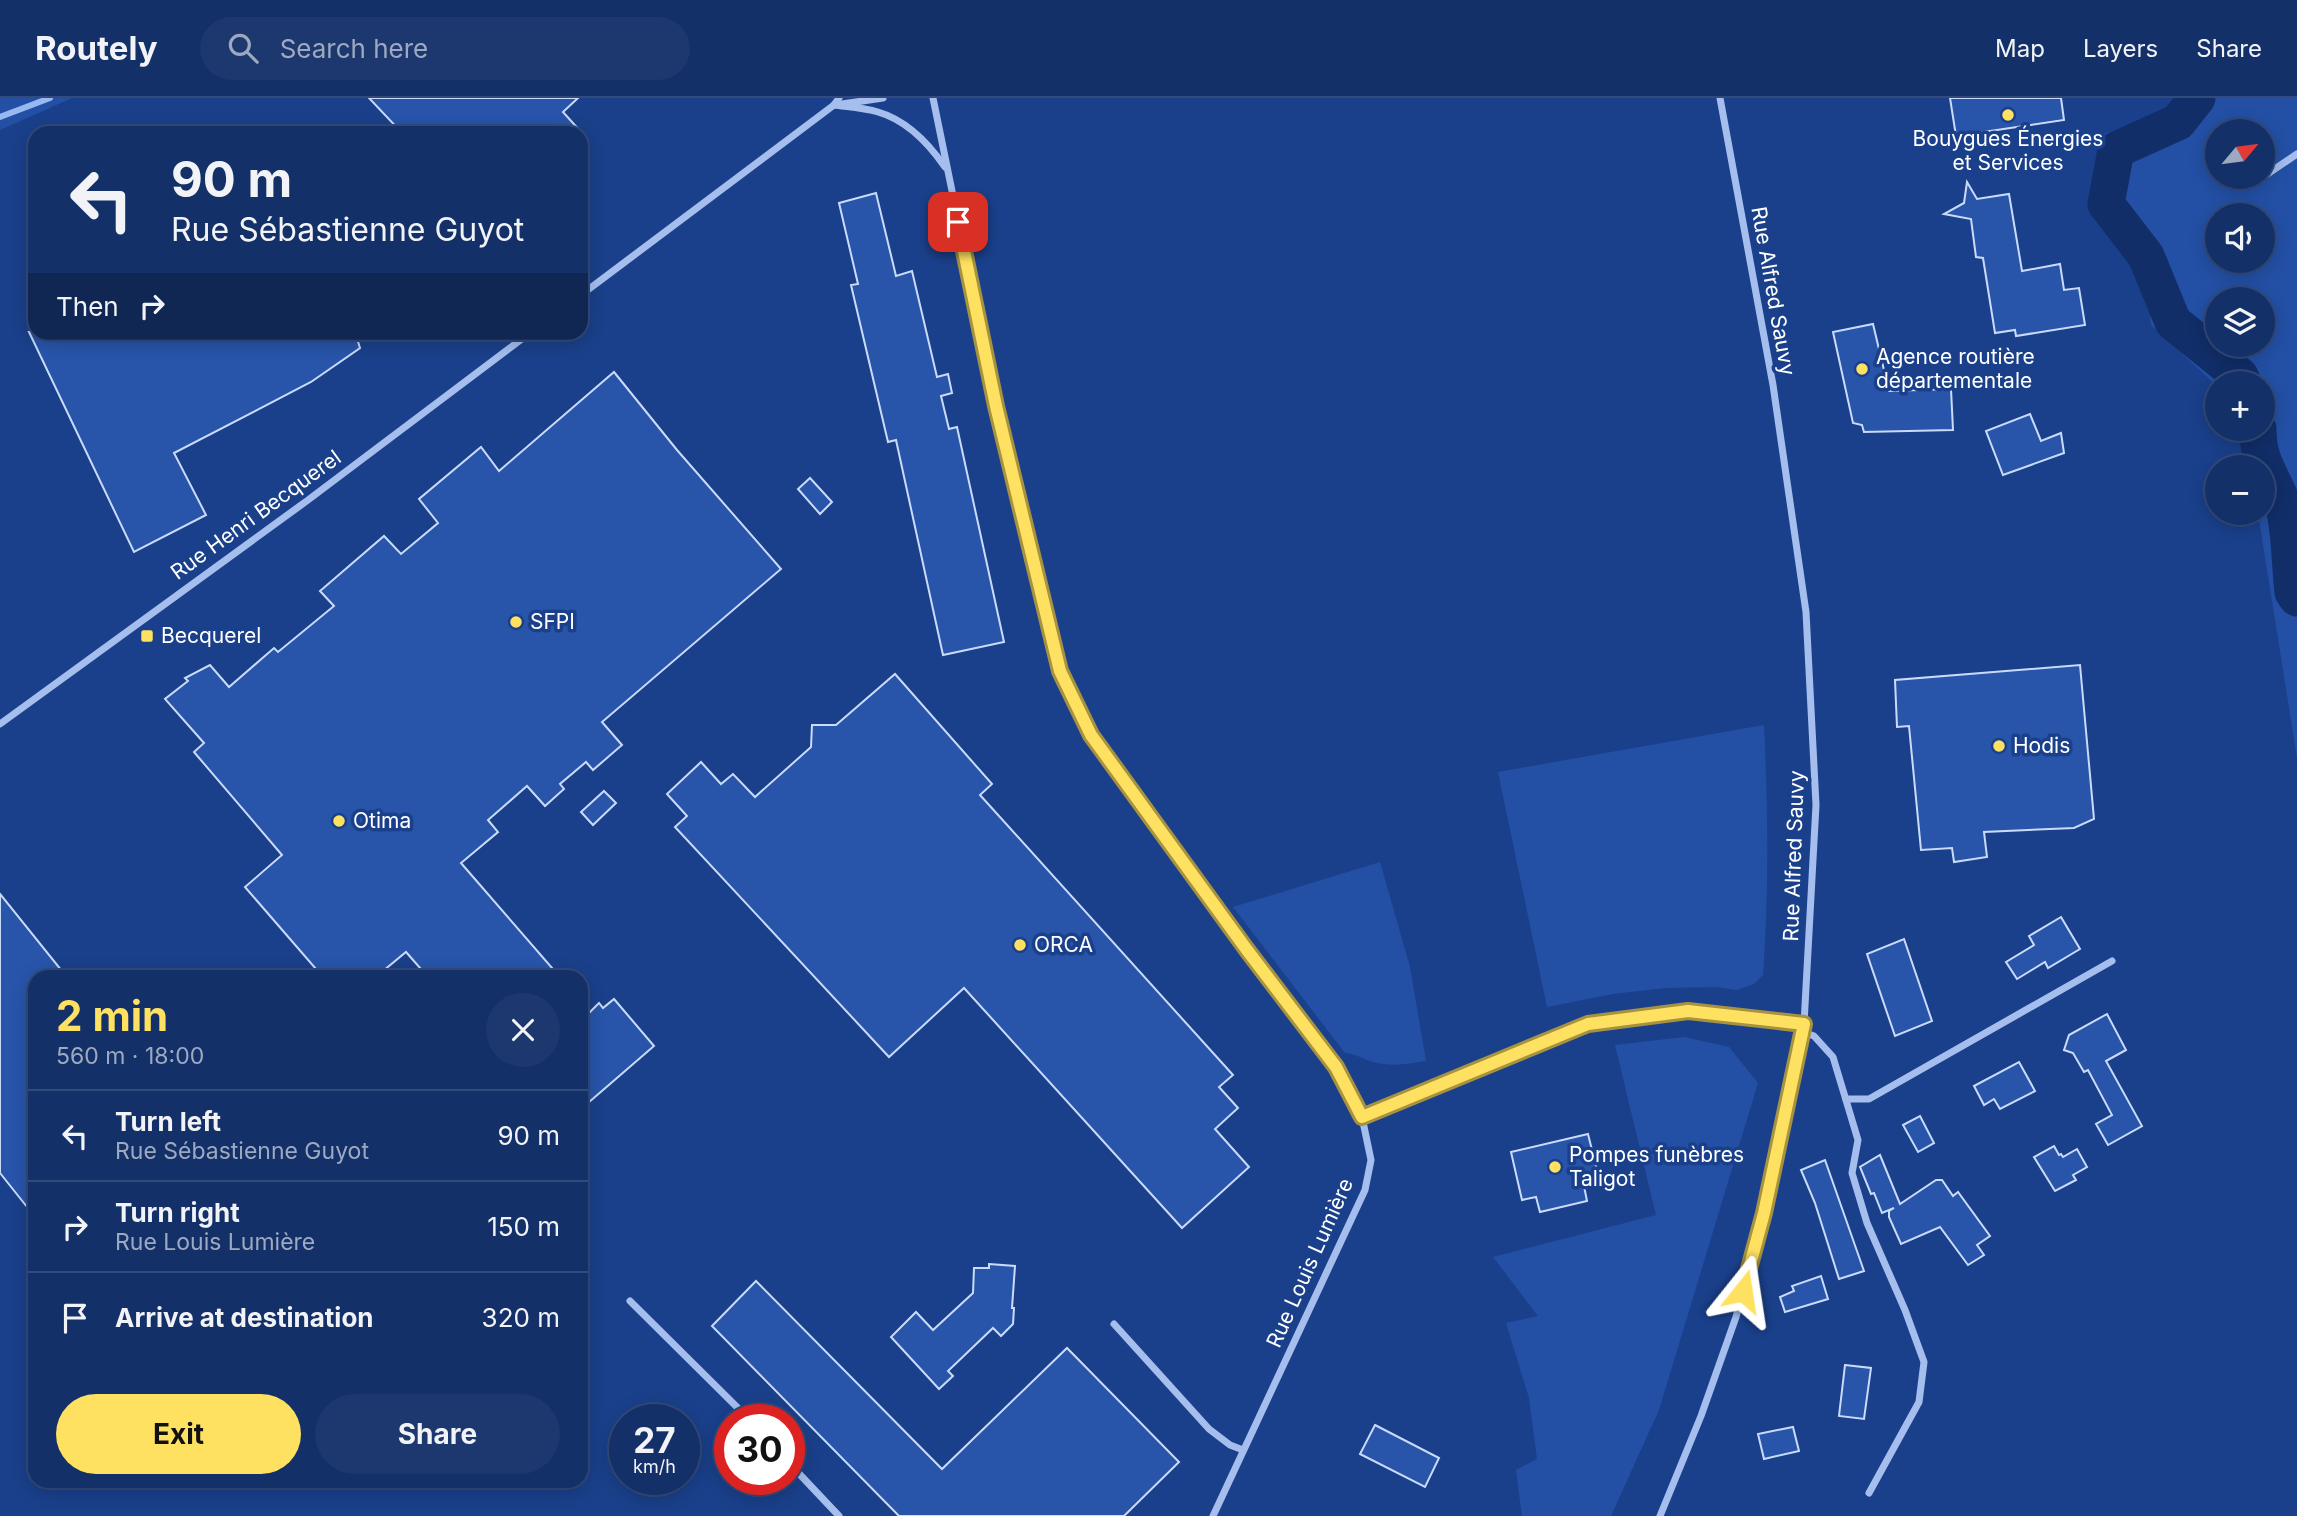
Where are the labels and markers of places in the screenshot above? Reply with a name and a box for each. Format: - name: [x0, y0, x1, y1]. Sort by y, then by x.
- marker: Bouygues Énergies et Services: [2000, 107, 2016, 123]
- place label: Bouygues Énergies et Services: [1913, 125, 2103, 175]
- pin: [928, 192, 988, 252]
- place label: Agence routière départementale: [1876, 344, 2035, 393]
- marker: Agence routière départementale: [1854, 361, 1870, 377]
- place label: SFPI: [530, 609, 575, 634]
- marker: SFPI: [508, 614, 524, 630]
- place label: Becquerel: [161, 623, 261, 648]
- marker: Becquerel: [139, 628, 155, 644]
- place label: Hodis: [2013, 733, 2070, 758]
- marker: Hodis: [1991, 738, 2007, 754]
- place label: Otima: [353, 808, 411, 833]
- marker: Otima: [331, 813, 347, 829]
- place label: ORCA: [1034, 932, 1093, 957]
- marker: ORCA: [1012, 937, 1028, 953]
- place label: Pompes funèbres Taligot: [1569, 1142, 1744, 1191]
- marker: Pompes funèbres Taligot: [1547, 1159, 1563, 1175]

